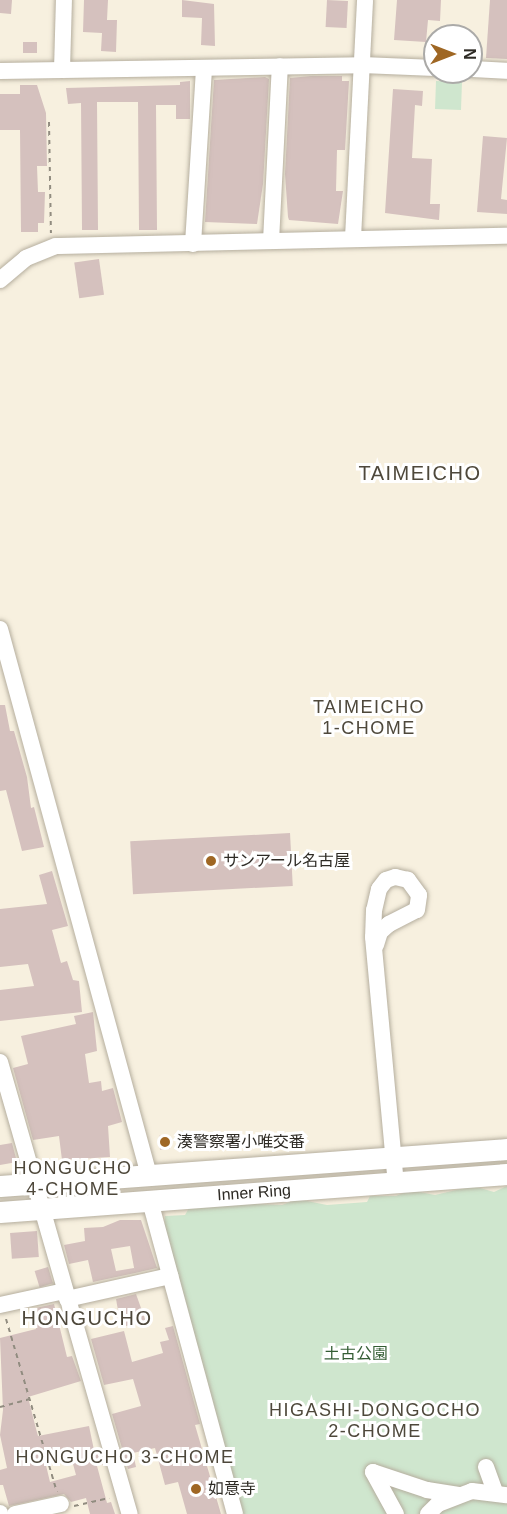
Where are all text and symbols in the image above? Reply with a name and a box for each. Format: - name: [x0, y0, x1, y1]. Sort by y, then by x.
- north arrow: [423, 24, 483, 84]
- text: N: [461, 48, 478, 60]
- district label: TAIMEICHO: [358, 461, 482, 485]
- district label: TAIMEICHO 1-CHOME: [313, 697, 425, 740]
- place label: サンアール名古屋: [223, 851, 350, 871]
- marker: サンアール名古屋: [204, 854, 218, 868]
- place label: 湊警察署小唯交番: [177, 1132, 305, 1152]
- marker: 湊警察署小唯交番: [158, 1135, 172, 1149]
- district label: HONGUCHO 4-CHOME: [14, 1158, 132, 1200]
- street label: Inner Ring: [217, 1181, 291, 1205]
- district label: HONGUCHO: [22, 1306, 152, 1330]
- park label: 土古公園: [324, 1344, 388, 1364]
- district label: HIGASHI-DONGOCHO 2-CHOME: [269, 1400, 481, 1442]
- district label: HONGUCHO 3-CHOME: [15, 1446, 235, 1468]
- place label: 如意寺: [208, 1479, 256, 1499]
- marker: 如意寺: [189, 1482, 203, 1496]

